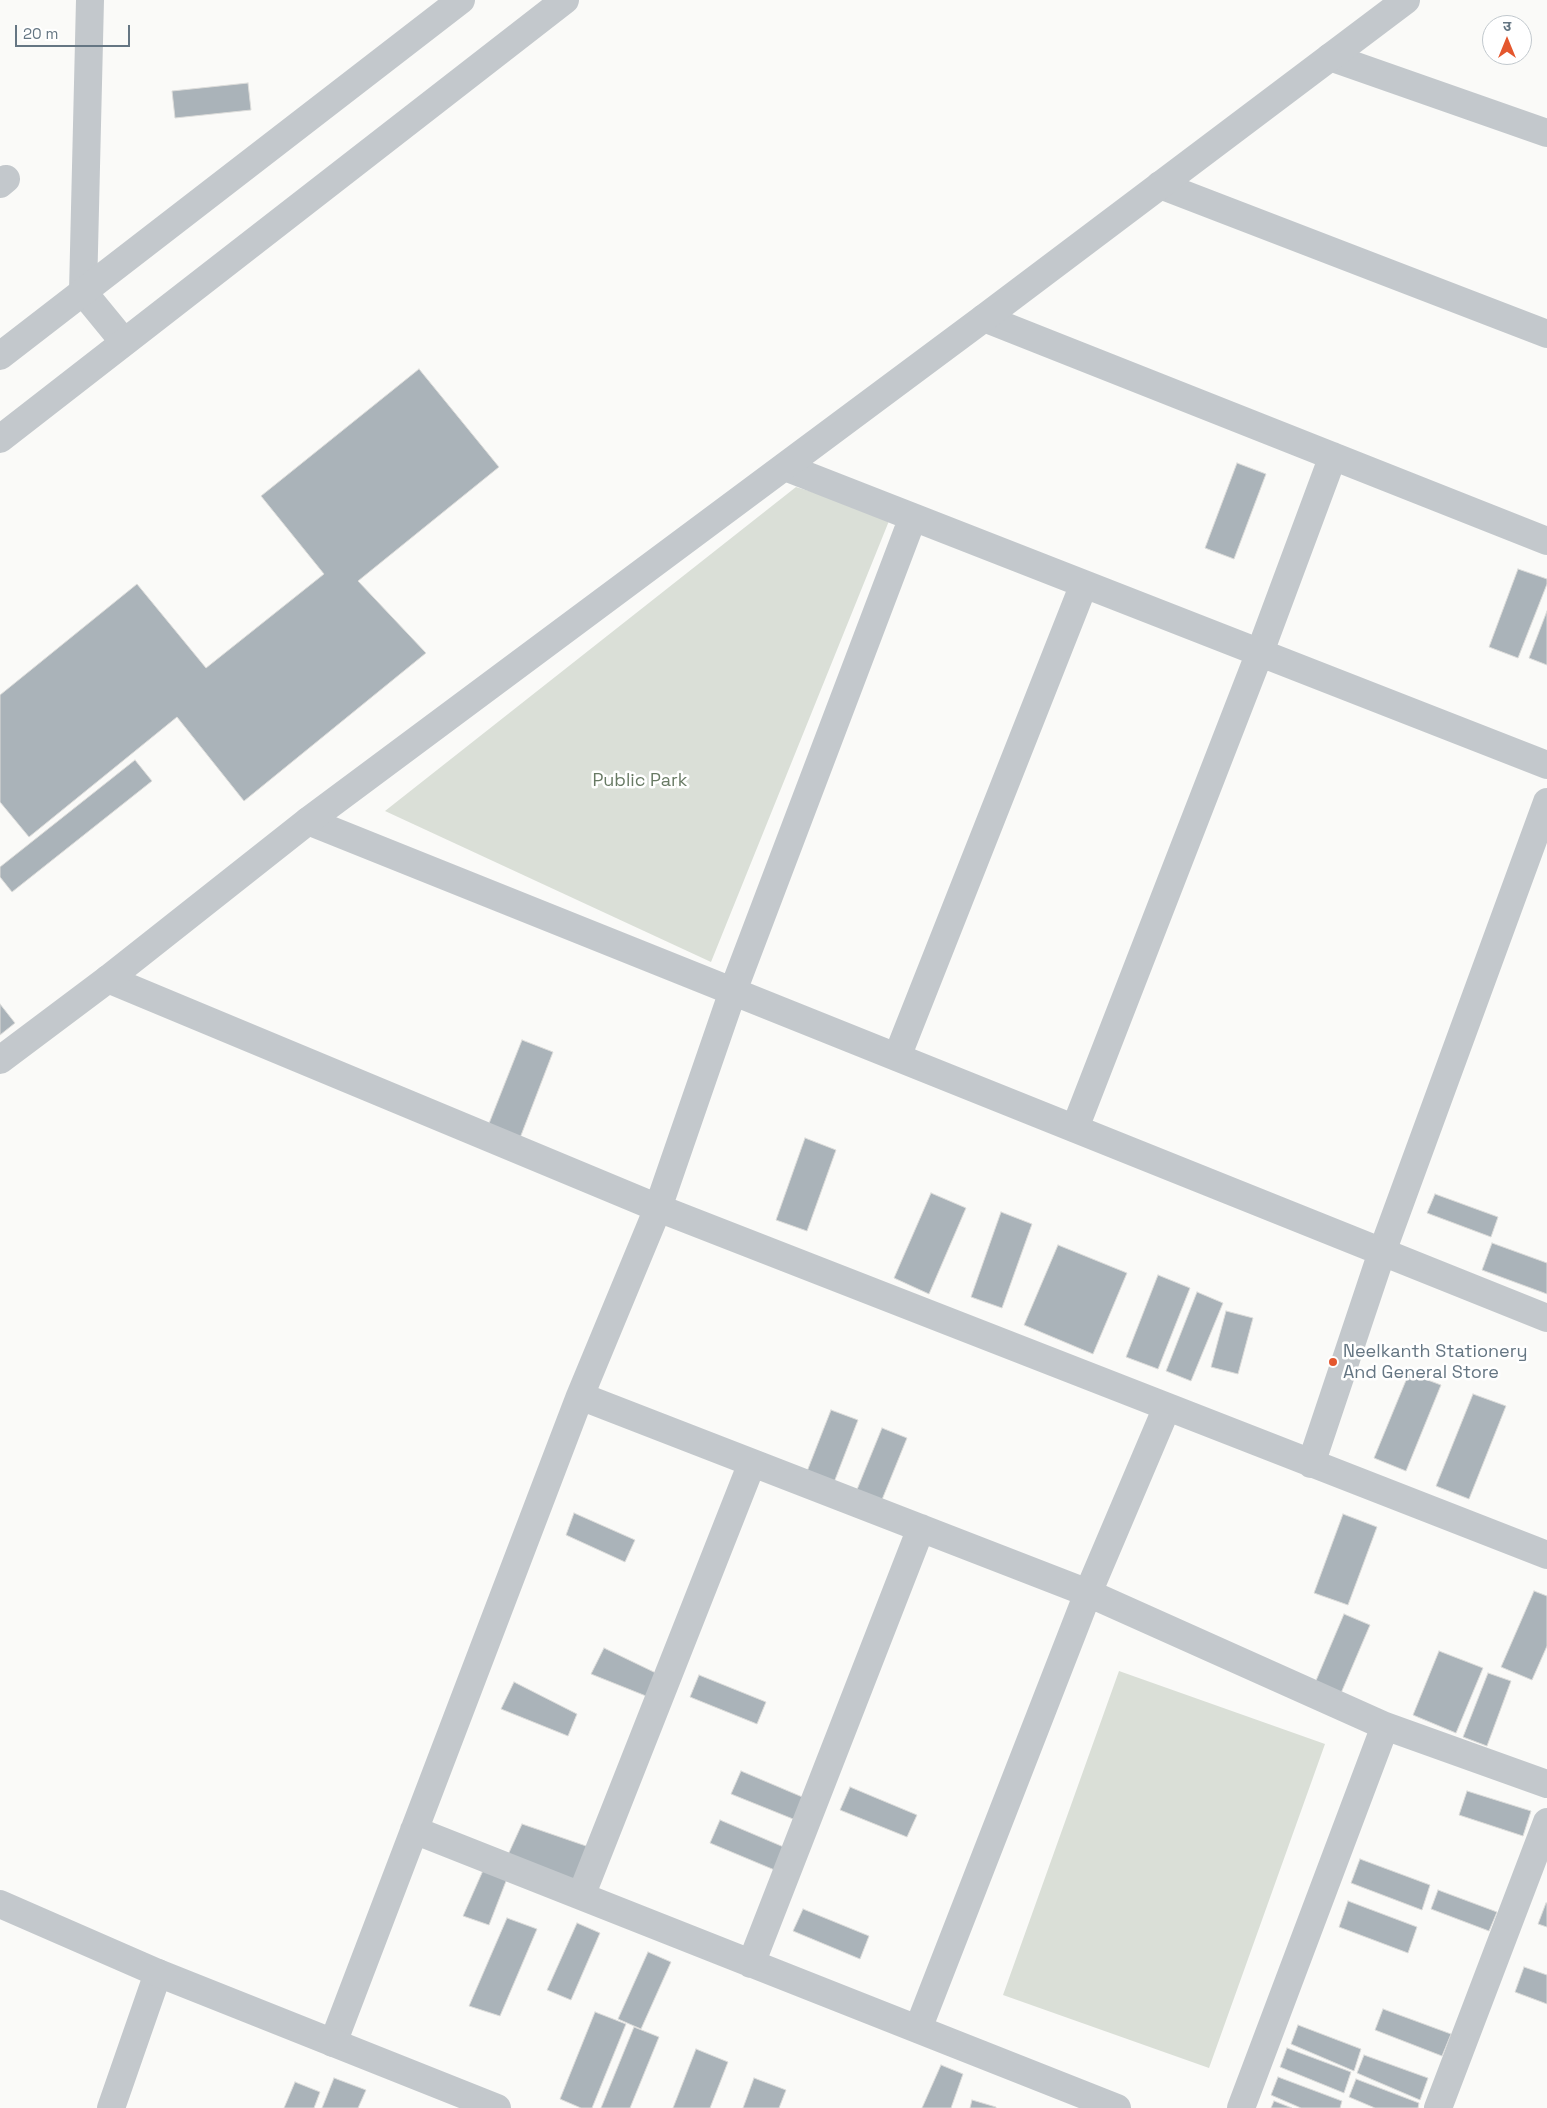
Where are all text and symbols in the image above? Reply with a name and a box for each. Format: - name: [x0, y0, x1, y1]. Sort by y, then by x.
- scale bar: [18, 15, 132, 47]
- north arrow: [1482, 15, 1532, 65]
- text: उ: [1503, 17, 1511, 35]
- text: 20 m: [23, 24, 58, 43]
- park label: Public Park: [592, 770, 688, 792]
- place label: Neelkanth Stationery And General Store: [1343, 1341, 1528, 1384]
- marker: Neelkanth Stationery And General Store: [1327, 1356, 1339, 1368]

